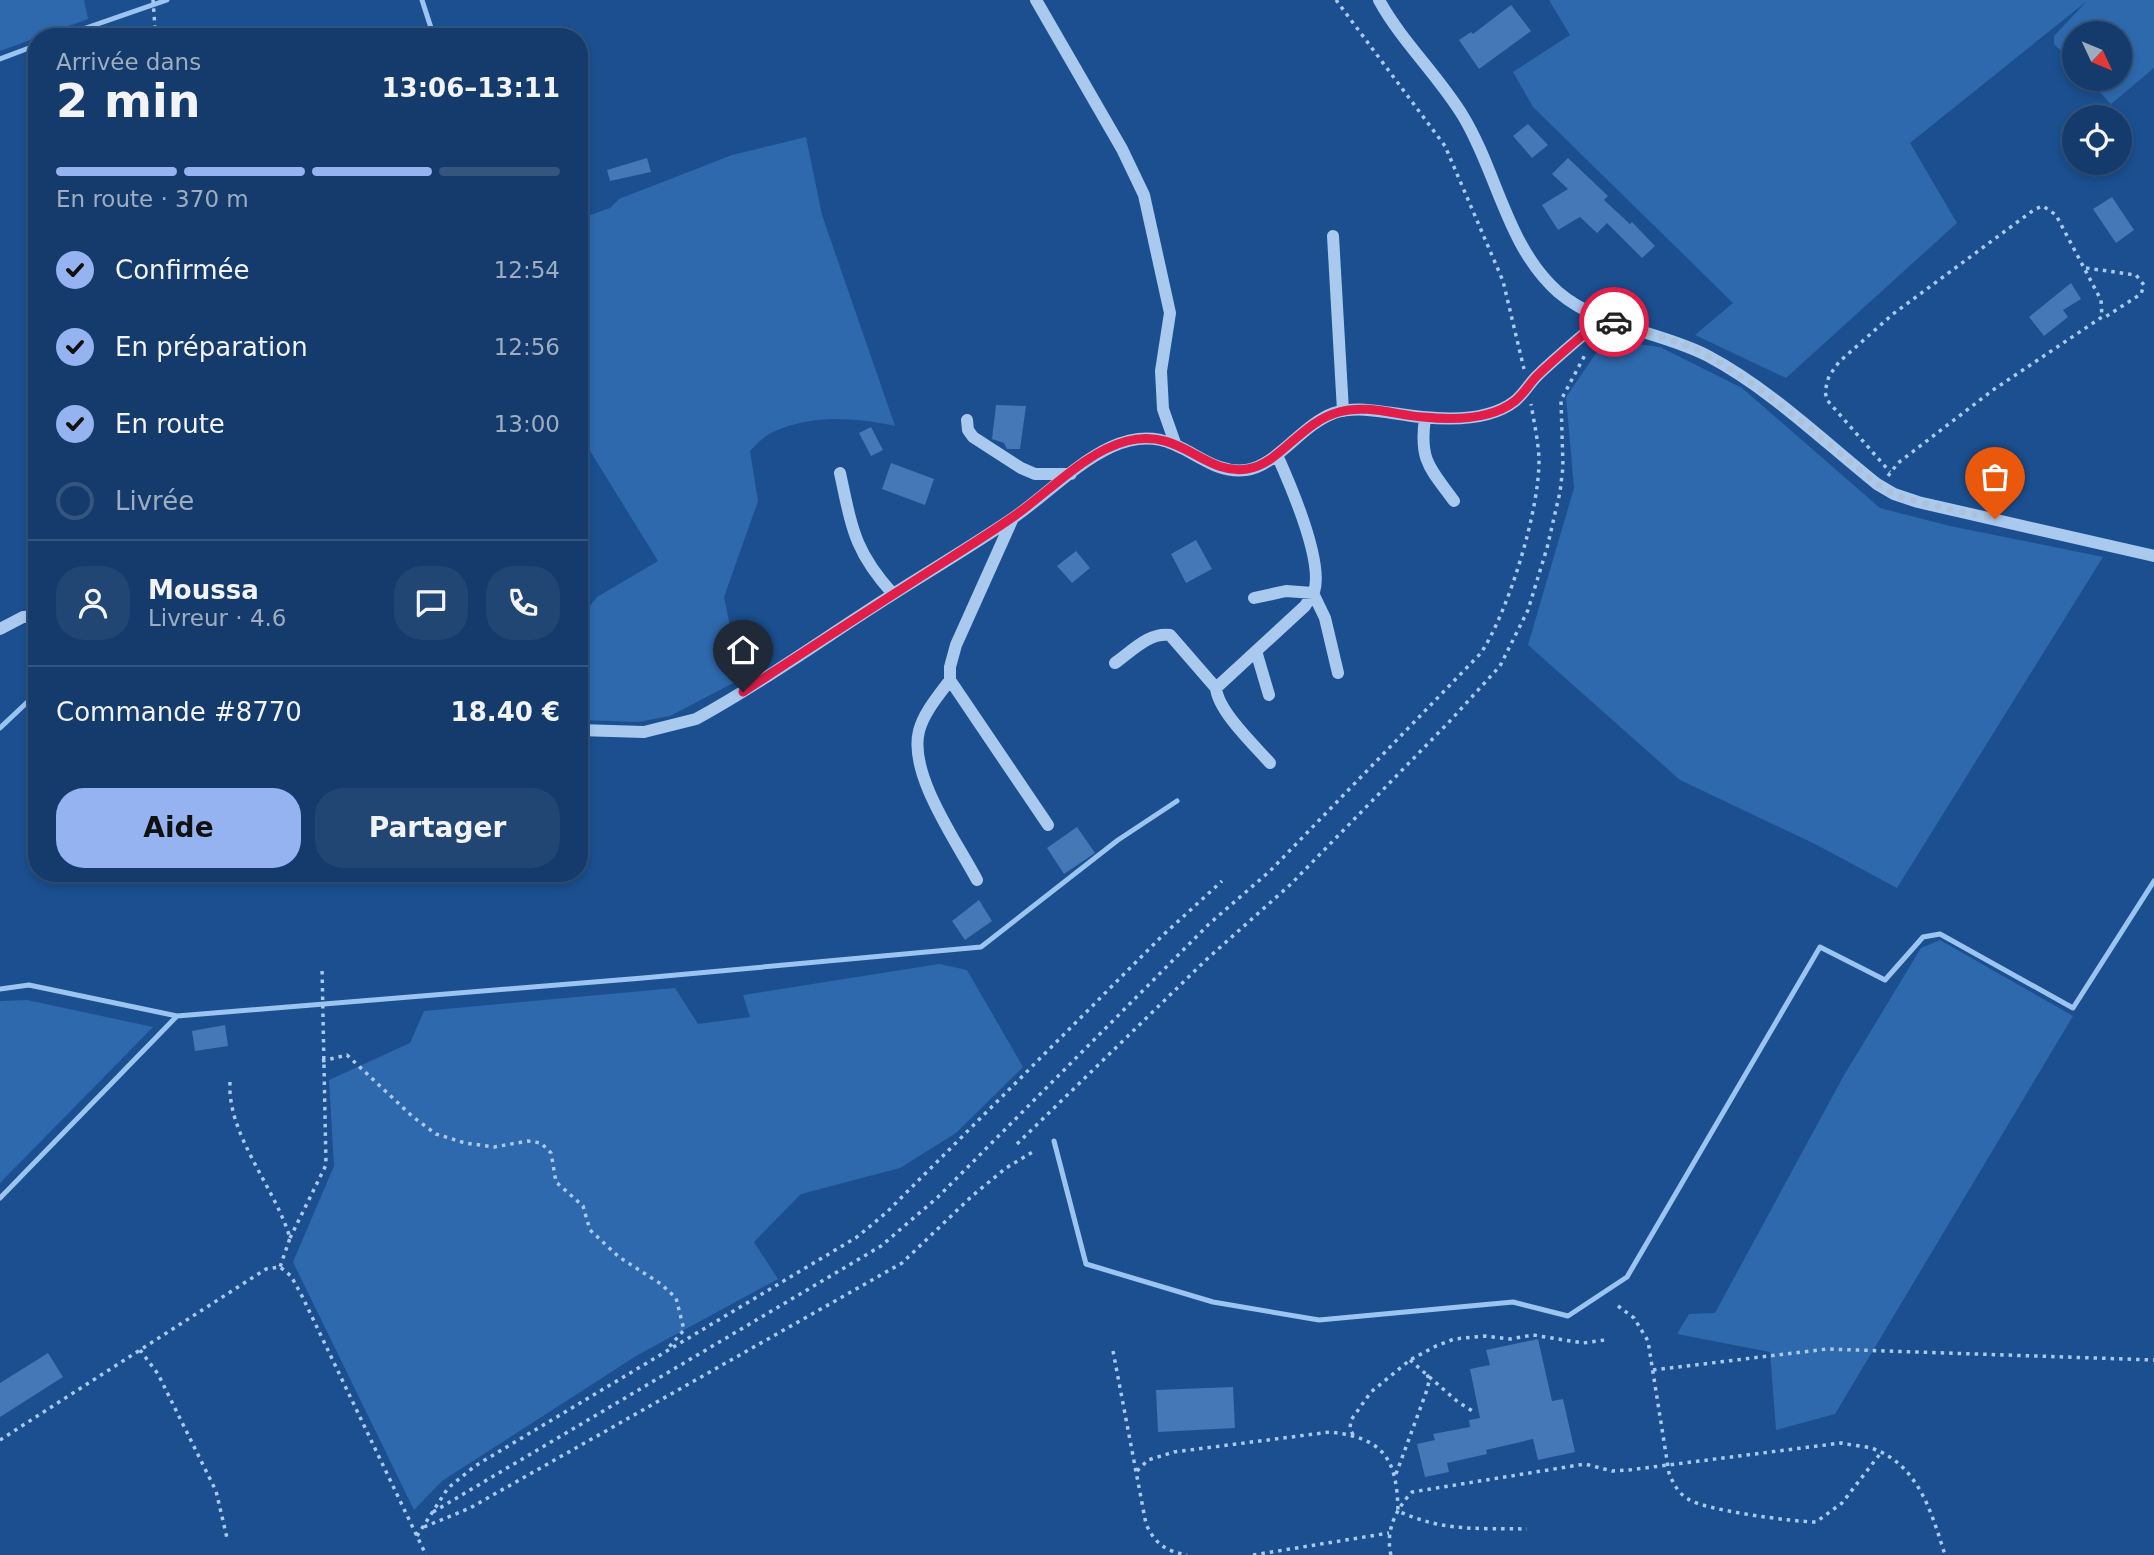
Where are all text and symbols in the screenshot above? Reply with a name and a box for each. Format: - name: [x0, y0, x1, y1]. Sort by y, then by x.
- north arrow: [2062, 21, 2132, 91]
- map controls: [2062, 21, 2132, 175]
- text: Arrivée dans: [56, 49, 201, 75]
- text: 13:06–13:11: [381, 73, 560, 103]
- text: 2 min: [56, 74, 200, 128]
- button: locate: [2062, 105, 2132, 175]
- text: En route · 370 m: [56, 186, 249, 212]
- icon: check: [56, 251, 94, 289]
- text: Confirmée: [115, 255, 249, 285]
- text: 12:54: [494, 257, 560, 283]
- courier: [1579, 287, 1649, 357]
- icon: car: [1595, 303, 1633, 341]
- icon: check: [56, 328, 94, 366]
- text: En préparation: [115, 332, 308, 362]
- text: 12:56: [494, 334, 560, 360]
- icon: check: [56, 405, 94, 443]
- text: En route: [115, 409, 225, 439]
- text: 13:00: [494, 411, 560, 437]
- pin: [1965, 447, 2025, 519]
- icon: bag: [1976, 458, 2014, 496]
- text: Livrée: [115, 486, 194, 516]
- button: person: [56, 566, 130, 640]
- button: chat: [394, 566, 468, 640]
- button: phone: [486, 566, 560, 640]
- text: Moussa: [148, 575, 259, 605]
- text: Livreur · 4.6: [148, 605, 286, 631]
- pin: [713, 620, 773, 692]
- icon: home: [724, 631, 762, 669]
- text: Commande #8770: [56, 697, 302, 727]
- text: 18.40 €: [451, 697, 560, 727]
- button: Aide: [56, 788, 301, 868]
- button: Partager: [315, 788, 560, 868]

